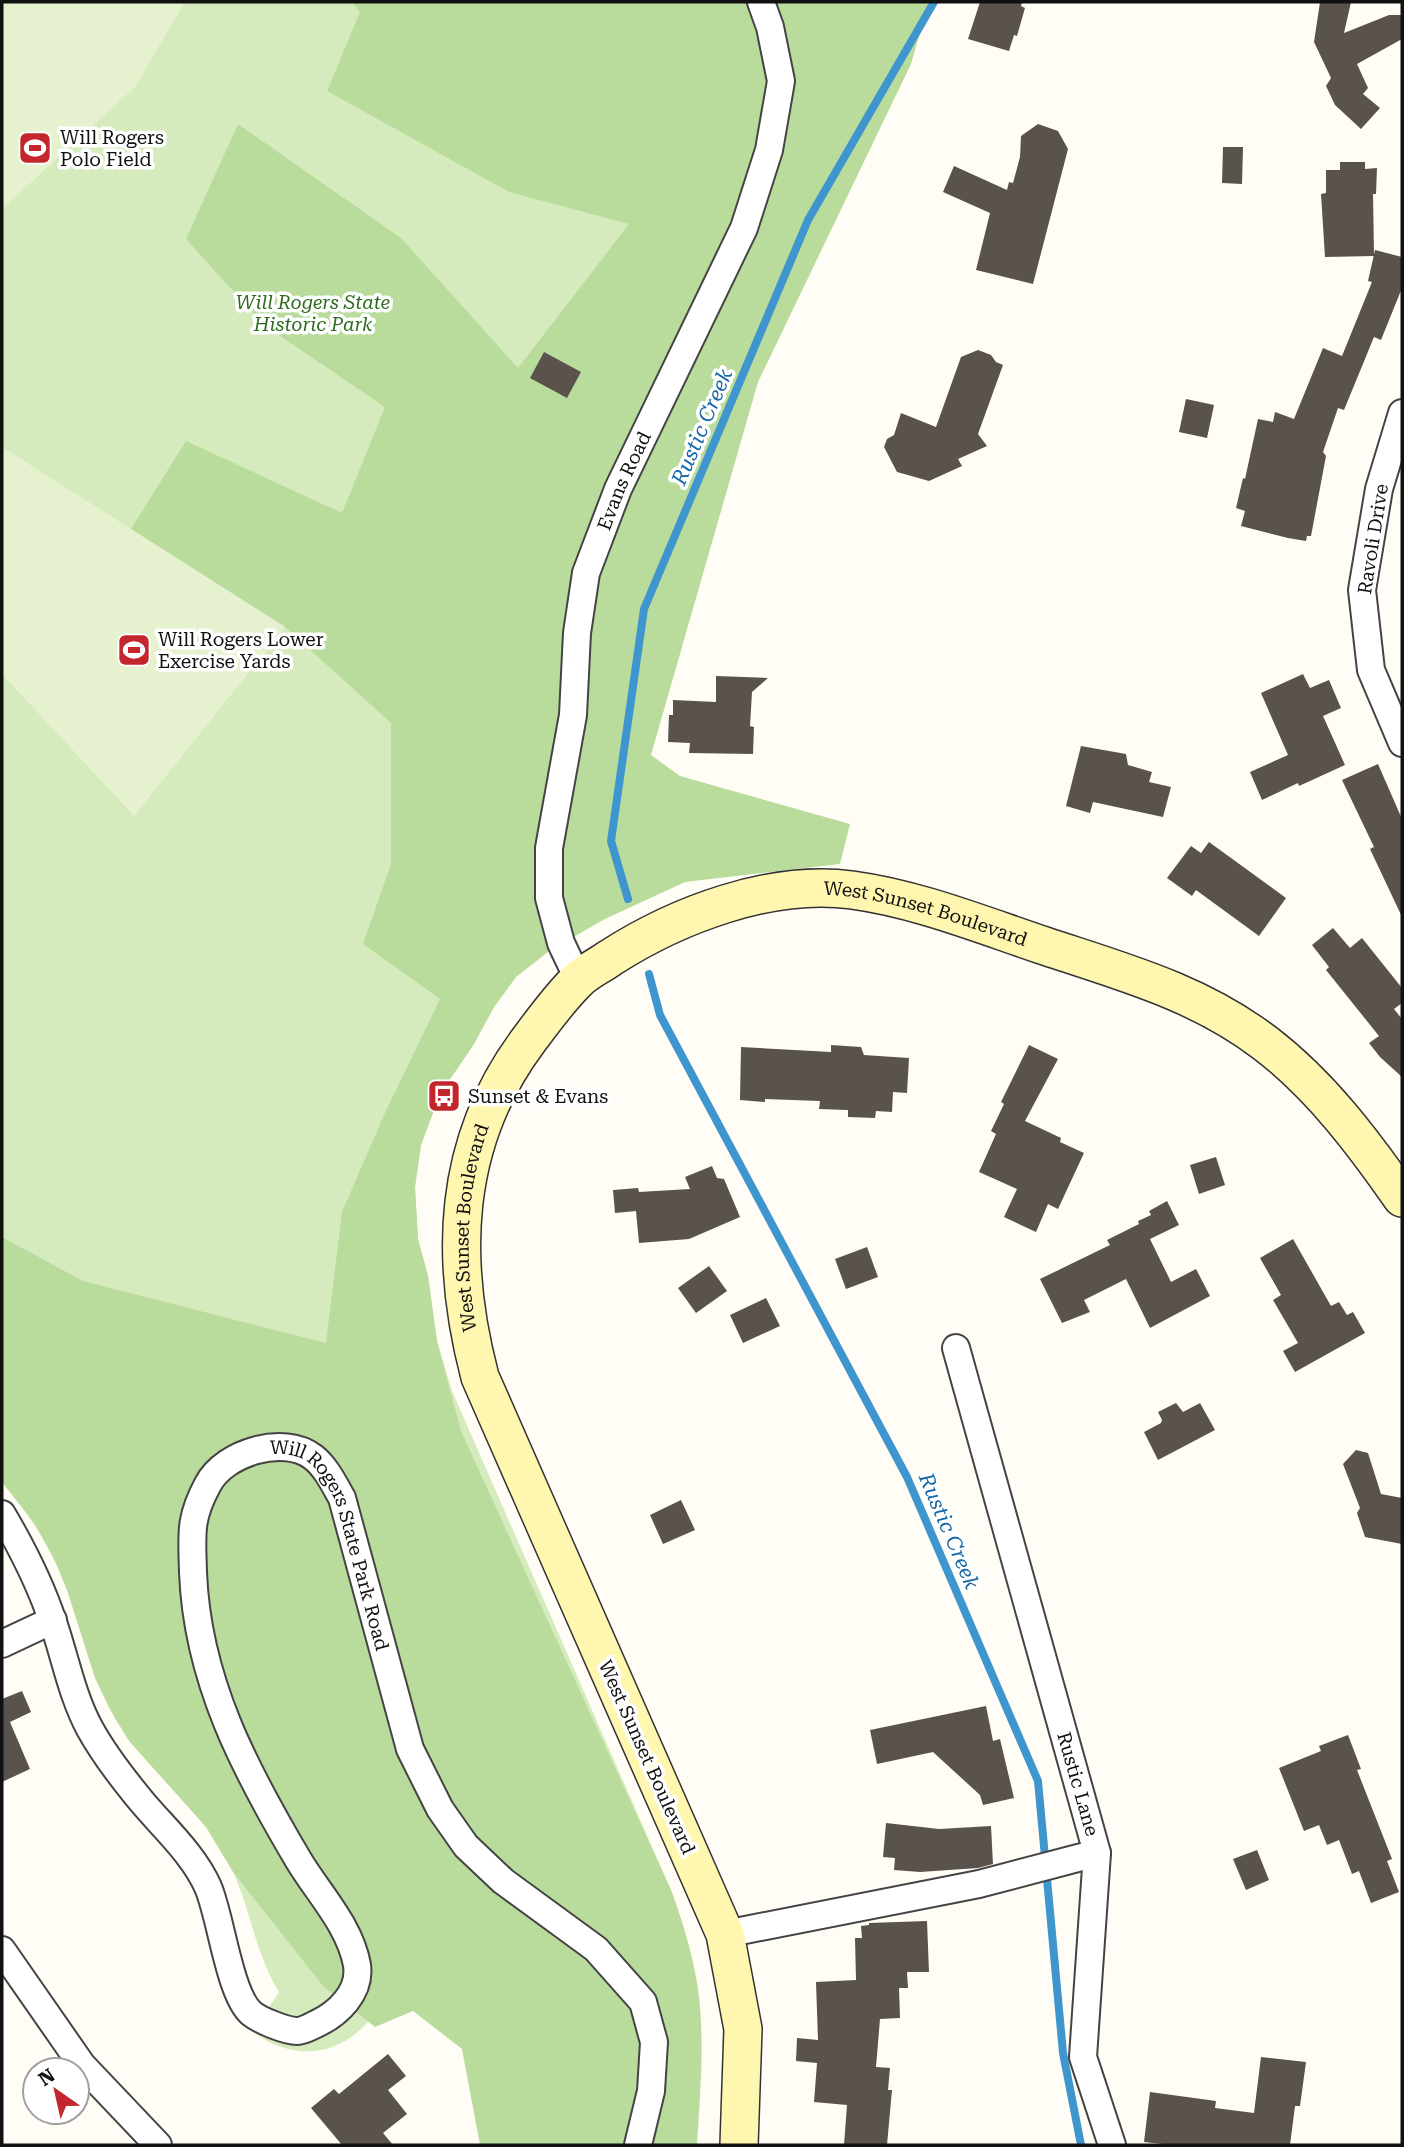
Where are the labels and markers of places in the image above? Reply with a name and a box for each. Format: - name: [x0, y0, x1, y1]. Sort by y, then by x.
- place label: Will Rogers Polo Field: [60, 126, 164, 171]
- sports icon: Will Rogers Polo Field: [16, 129, 54, 167]
- place label: Will Rogers Lower Exercise Yards: [158, 628, 324, 673]
- sports icon: Will Rogers Lower Exercise Yards: [115, 631, 153, 669]
- bus stop icon: Sunset & Evans: [425, 1077, 463, 1115]
- place label: Sunset & Evans: [468, 1085, 608, 1108]

